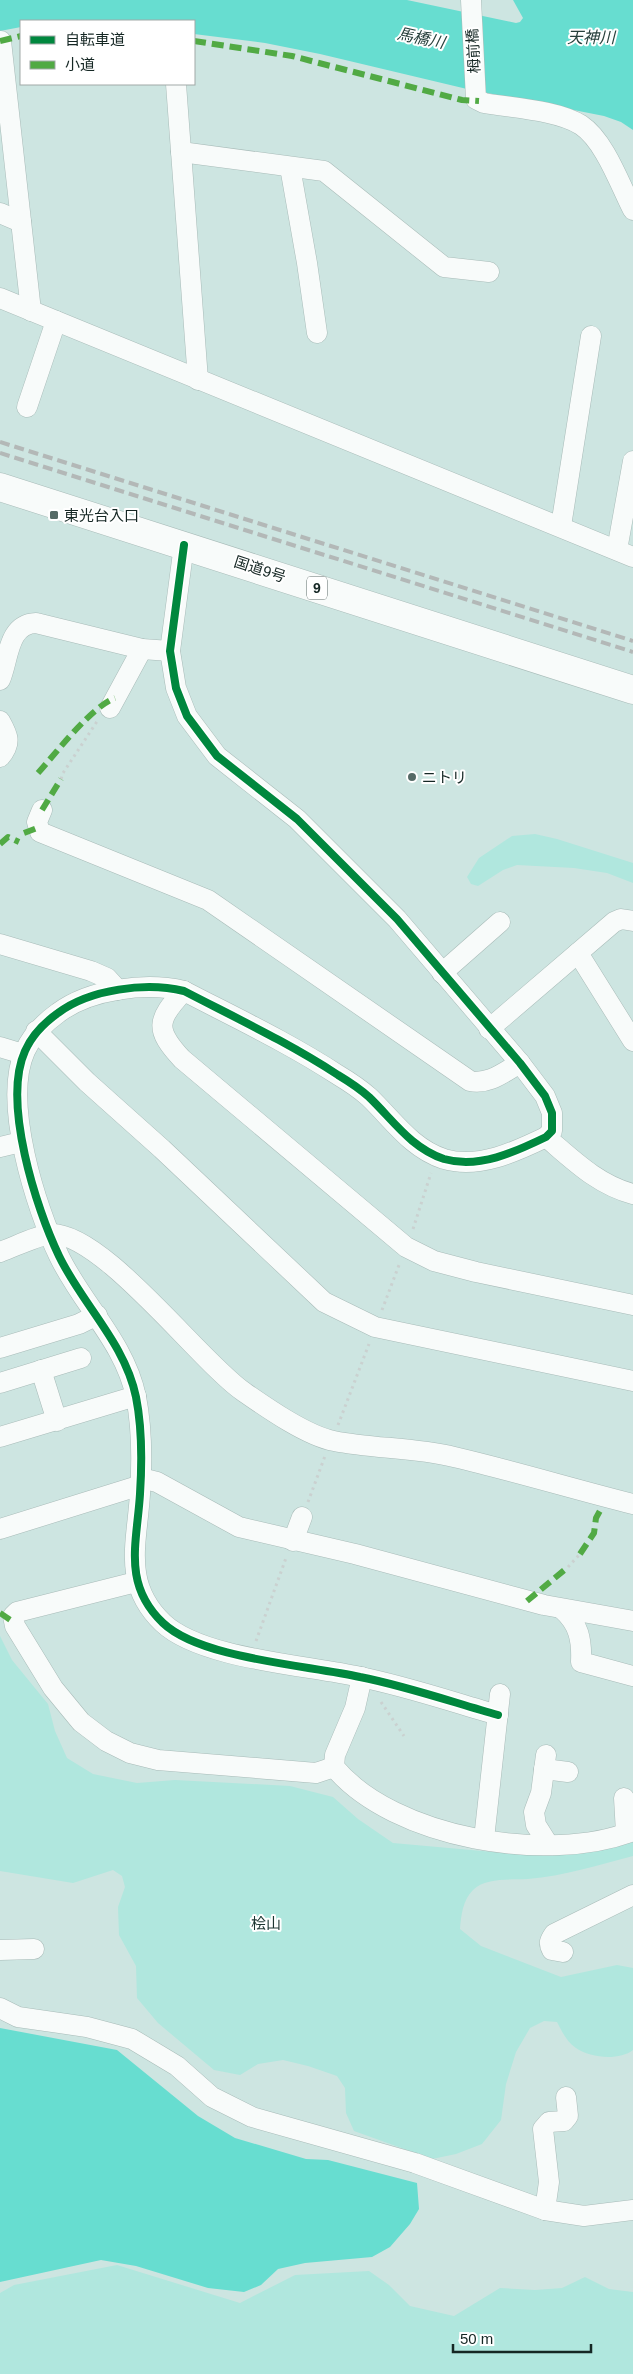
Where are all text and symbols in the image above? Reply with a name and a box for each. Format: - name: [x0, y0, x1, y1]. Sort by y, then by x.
- legend: [20, 20, 195, 85]
- water label: 馬橋川: [396, 25, 448, 52]
- street label: 栂前橋: [463, 28, 483, 74]
- water label: 天神川: [567, 29, 617, 46]
- text: 自転車道: [65, 31, 125, 48]
- text: 小道: [65, 56, 95, 73]
- place label: 東光台入口: [64, 507, 139, 524]
- marker: 東光台入口: [48, 509, 60, 521]
- street label: 国道9号: [232, 553, 288, 585]
- road number: 9: [307, 576, 327, 600]
- place label: ニトリ: [422, 769, 467, 786]
- marker: ニトリ: [406, 771, 418, 783]
- park label: 桧山: [251, 1915, 281, 1932]
- scale bar: [453, 2322, 590, 2354]
- text: 50 m: [460, 2330, 493, 2347]

